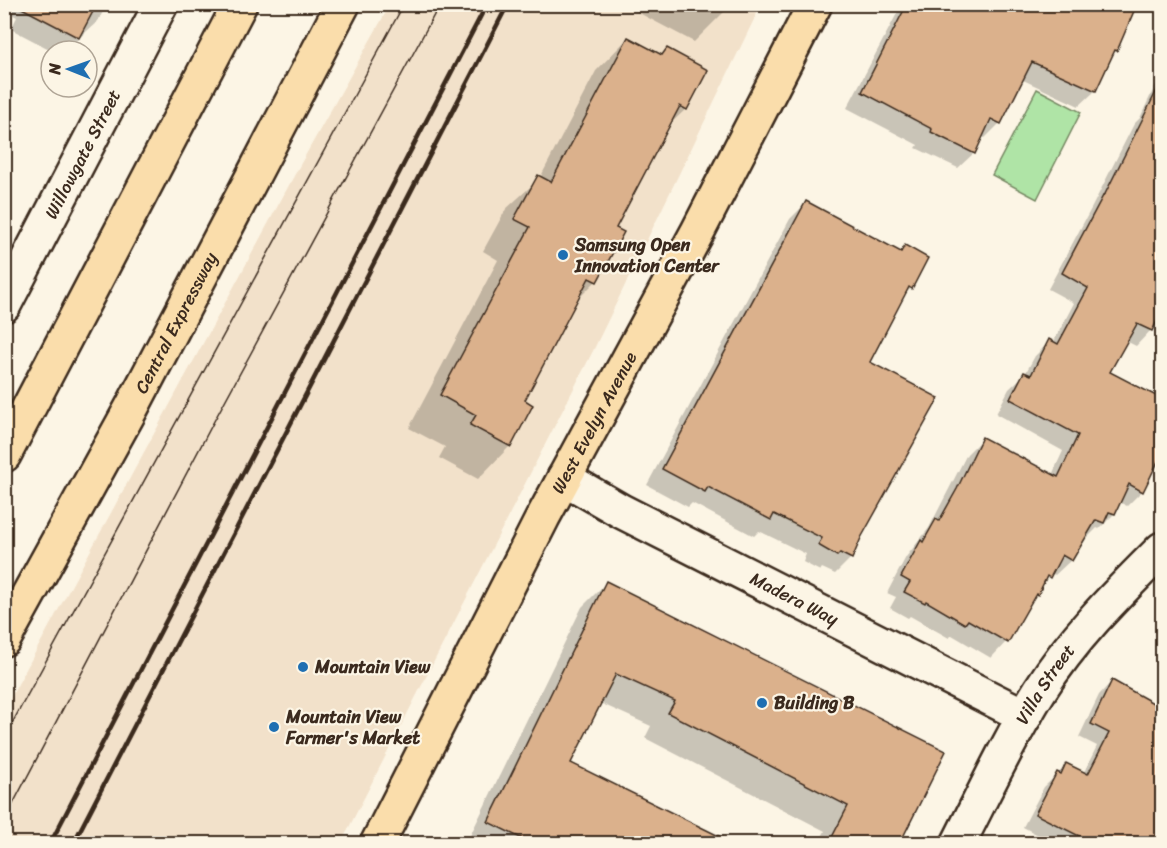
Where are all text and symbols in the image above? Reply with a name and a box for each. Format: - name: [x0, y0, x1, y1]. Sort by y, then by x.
- north arrow: [39, 39, 99, 99]
- text: N: [40, 62, 69, 76]
- street label: Willowgate Street: [35, 84, 130, 225]
- place label: Samsung Open Innovation Center: [574, 229, 720, 282]
- street label: Central Expressway: [126, 246, 227, 399]
- marker: Samsung Open Innovation Center: [556, 248, 570, 262]
- street label: West Evelyn Avenue: [542, 345, 646, 500]
- street label: Madera Way: [744, 563, 845, 635]
- street label: Villa Street: [1007, 637, 1083, 731]
- place label: Mountain View: [314, 651, 431, 683]
- marker: Mountain View: [296, 660, 310, 674]
- place label: Building B: [774, 687, 855, 719]
- marker: Building B: [755, 696, 769, 710]
- place label: Mountain View Farmer's Market: [285, 701, 420, 754]
- marker: Mountain View Farmer's Market: [267, 720, 281, 734]

